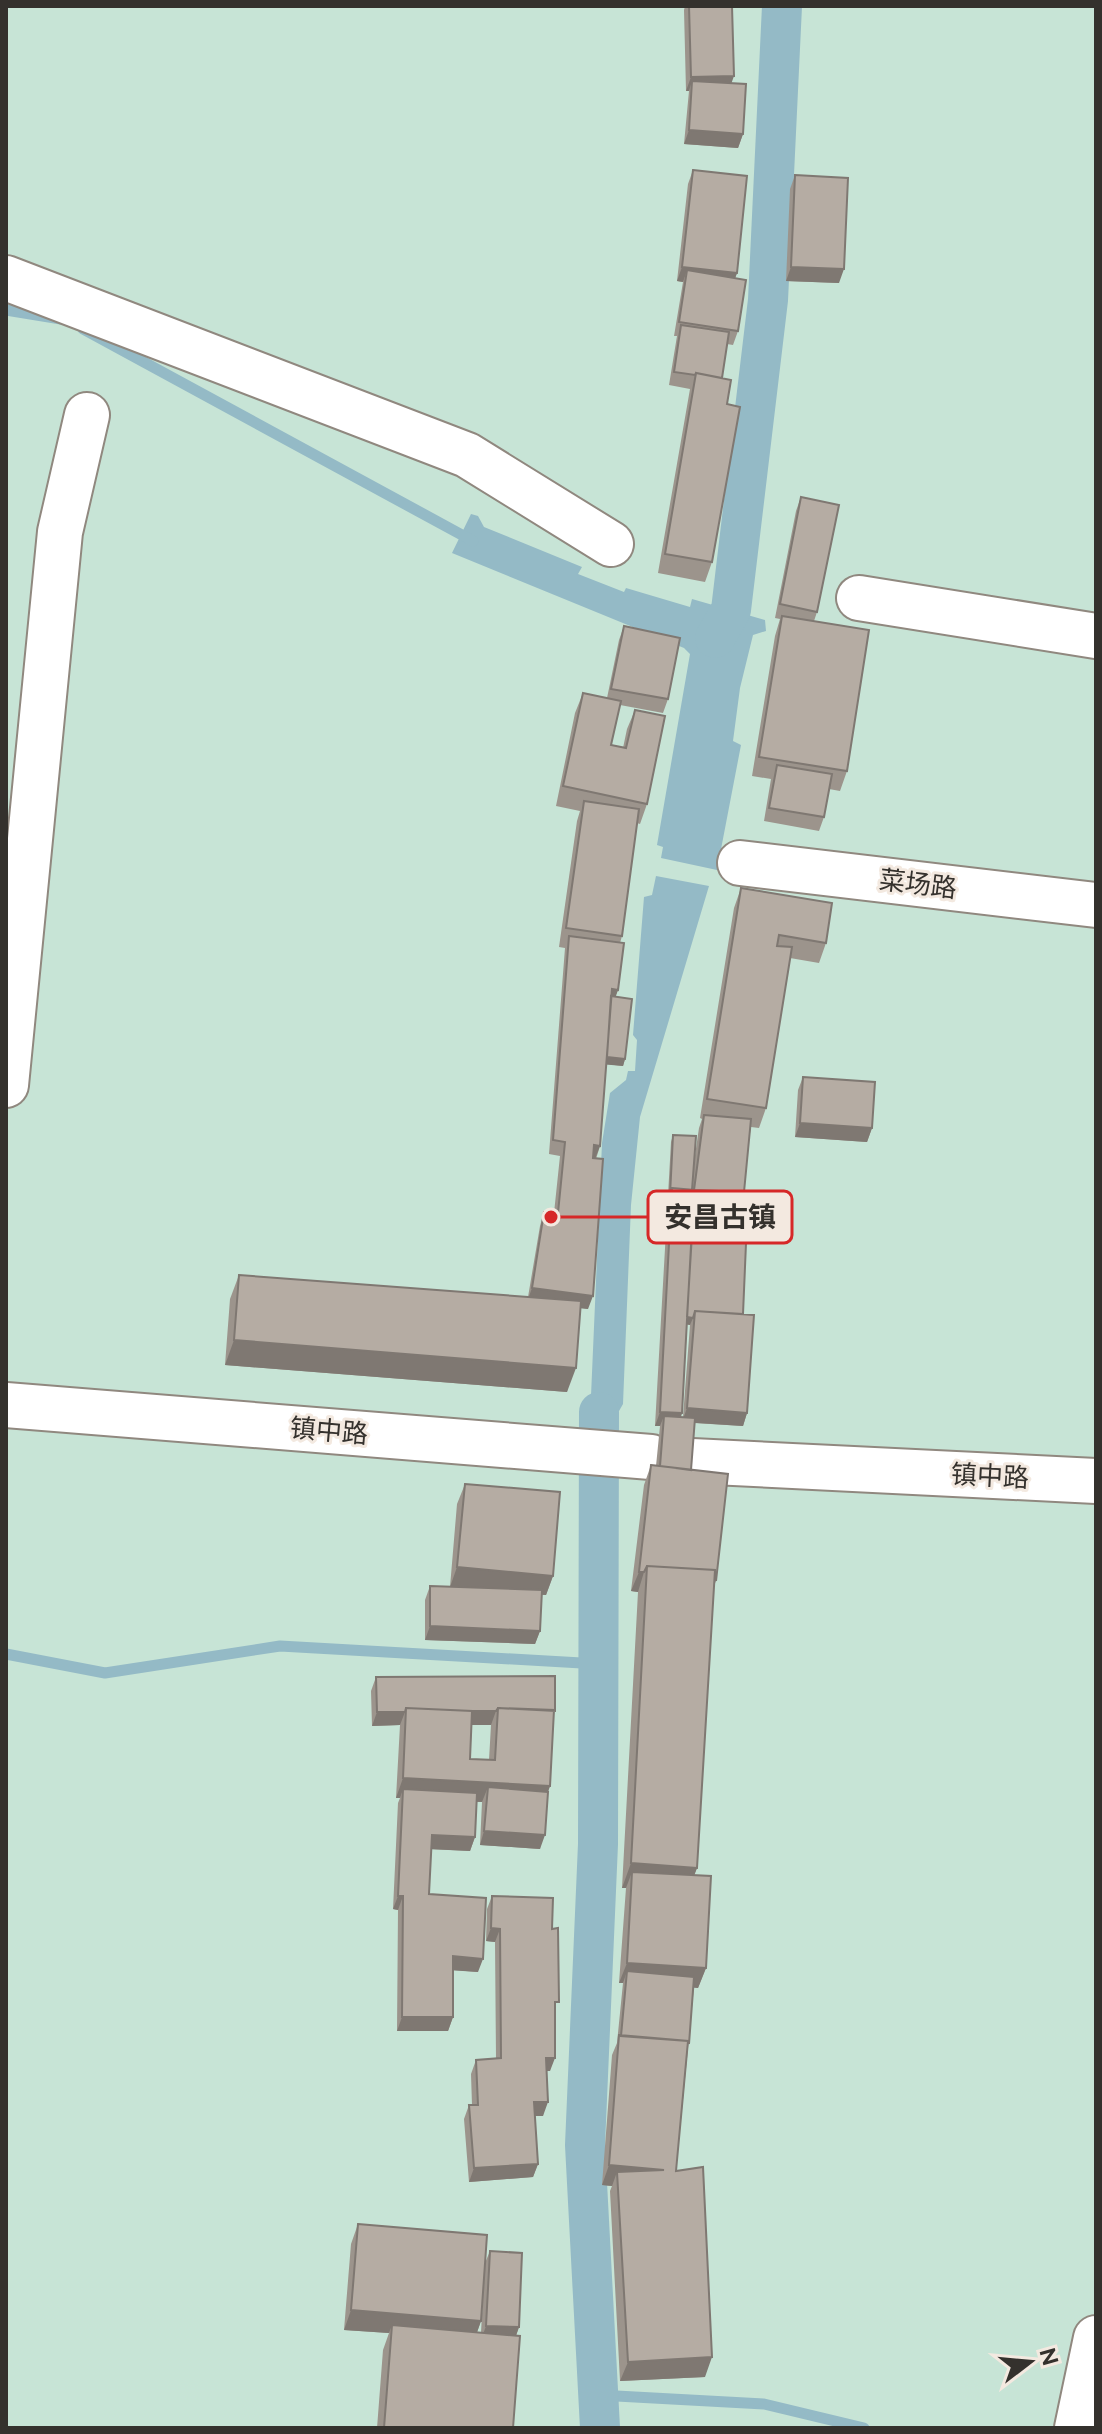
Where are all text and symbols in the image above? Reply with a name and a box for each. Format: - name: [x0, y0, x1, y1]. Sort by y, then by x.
- street label: 菜场路: [877, 864, 959, 904]
- callout: 安昌古镇: [648, 1191, 792, 1243]
- text: 安昌古镇: [664, 1201, 776, 1234]
- street label: 镇中路: [289, 1413, 369, 1449]
- street label: 镇中路: [950, 1459, 1030, 1493]
- north arrow: [990, 2322, 1070, 2402]
- text: N: [1034, 2345, 1064, 2368]

